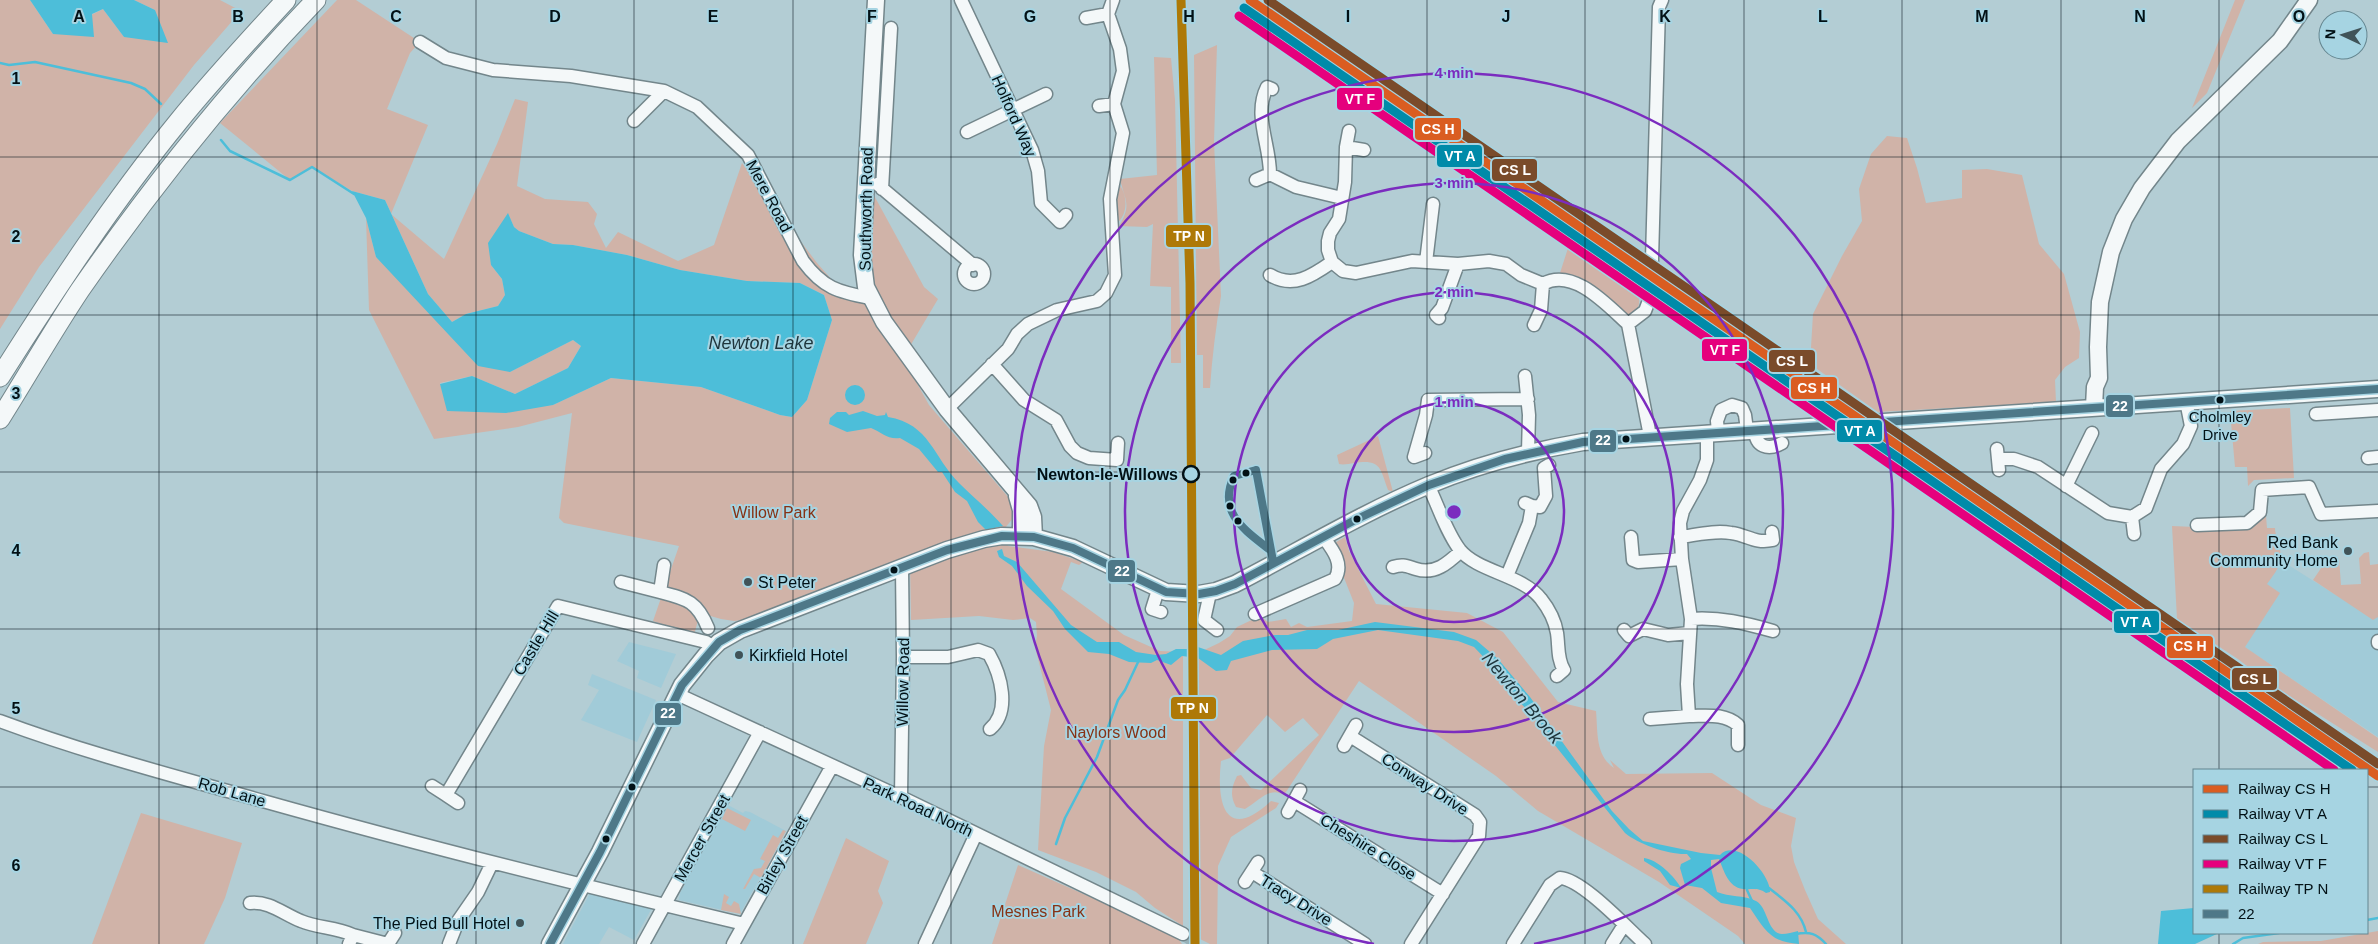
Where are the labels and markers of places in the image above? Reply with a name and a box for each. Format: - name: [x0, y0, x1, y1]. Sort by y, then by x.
- marker: Cholmley Drive: [2215, 395, 2225, 405]
- place label: Cholmley Drive: [2189, 408, 2252, 443]
- unlabelled marker: [1621, 434, 1631, 444]
- marker: Newton-le-Willows: [1182, 465, 1200, 483]
- place label: Newton-le-Willows: [1037, 466, 1178, 483]
- unlabelled marker: [1241, 468, 1251, 478]
- unlabelled marker: [1228, 475, 1238, 485]
- unlabelled marker: [1225, 501, 1235, 511]
- centre of rings: [1445, 503, 1463, 521]
- unlabelled marker: [1352, 514, 1362, 524]
- unlabelled marker: [1233, 516, 1243, 526]
- place label: Red Bank Community Home: [2210, 534, 2339, 569]
- marker: Red Bank Community Home: [2342, 545, 2354, 557]
- unlabelled marker: [889, 565, 899, 575]
- place label: St Peter: [758, 574, 816, 591]
- marker: St Peter: [742, 576, 754, 588]
- place label: Kirkfield Hotel: [749, 647, 848, 664]
- marker: Kirkfield Hotel: [733, 649, 745, 661]
- unlabelled marker: [627, 782, 637, 792]
- unlabelled marker: [601, 834, 611, 844]
- place label: The Pied Bull Hotel: [373, 915, 510, 932]
- marker: The Pied Bull Hotel: [514, 917, 526, 929]

